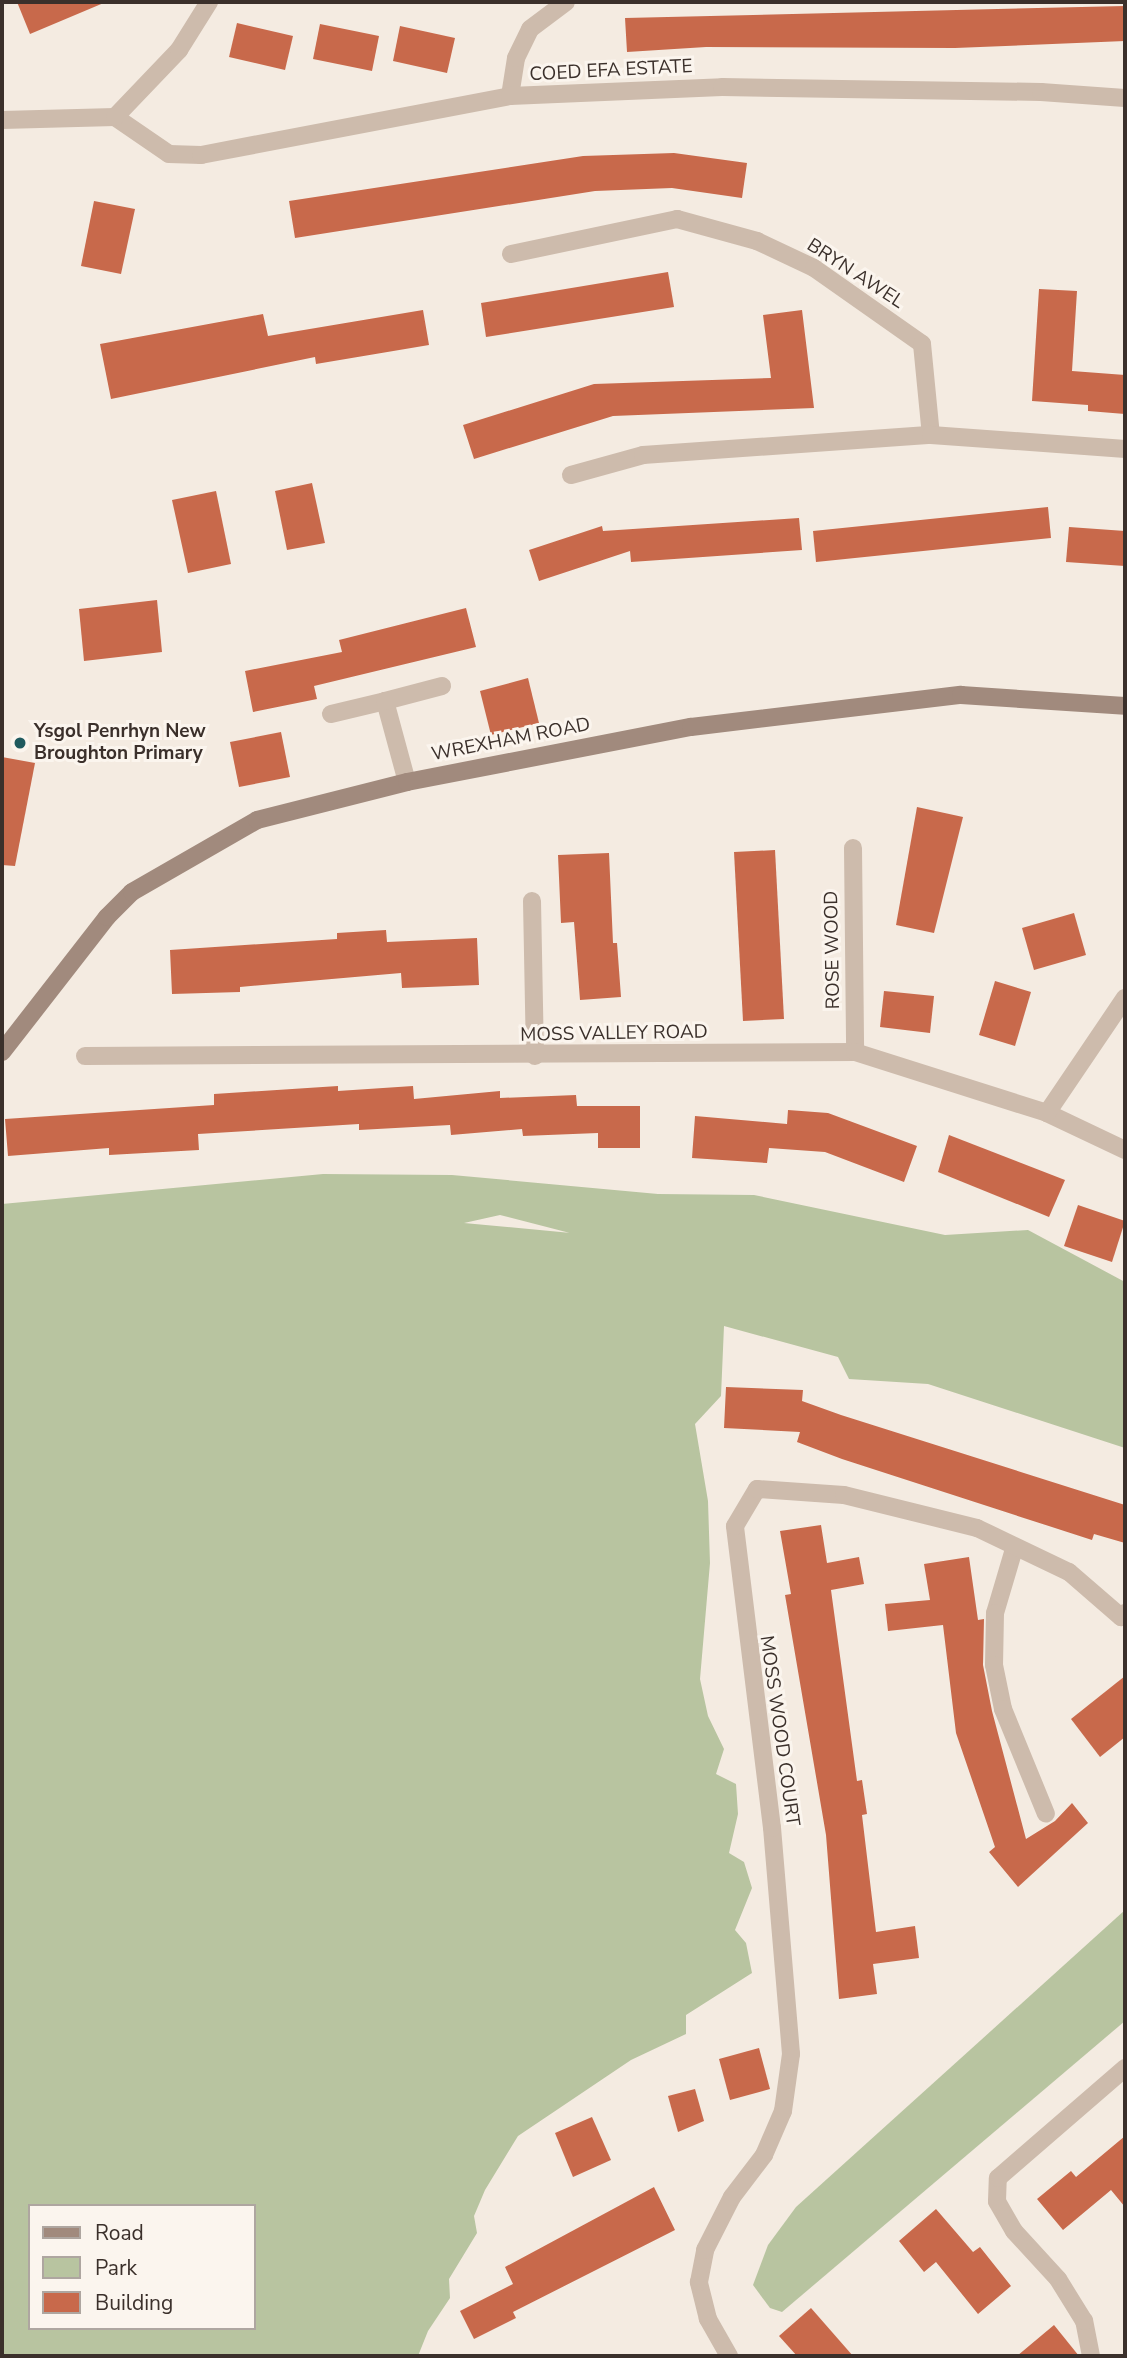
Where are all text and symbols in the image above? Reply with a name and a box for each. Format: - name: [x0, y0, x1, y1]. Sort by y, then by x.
- street label: COED EFA ESTATE: [529, 55, 693, 87]
- street label: BRYN AWEL: [802, 234, 908, 314]
- street label: WREXHAM ROAD: [430, 713, 592, 767]
- place label: Ysgol Penrhyn New Broughton Primary: [34, 721, 206, 765]
- marker: Ysgol Penrhyn New Broughton Primary: [12, 735, 28, 751]
- street label: ROSE WOOD: [821, 890, 845, 1010]
- street label: MOSS VALLEY ROAD: [520, 1021, 708, 1047]
- street label: MOSS WOOD COURT: [754, 1634, 804, 1828]
- legend: [28, 2204, 256, 2330]
- text: Road: [95, 2219, 144, 2247]
- text: Park: [95, 2254, 137, 2282]
- text: Building: [95, 2289, 173, 2317]

